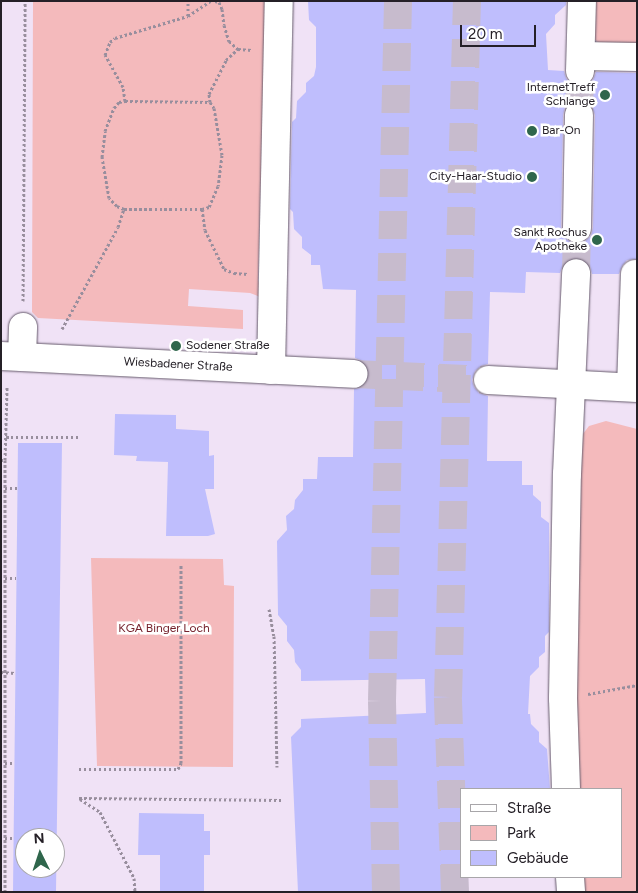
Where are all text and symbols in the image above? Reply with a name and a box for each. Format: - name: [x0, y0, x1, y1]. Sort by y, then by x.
- scale bar: [463, 15, 539, 47]
- text: 20 m: [468, 25, 502, 43]
- place label: InternetTreff Schlange: [527, 81, 595, 109]
- marker: InternetTreff Schlange: [599, 89, 611, 101]
- place label: Bar-On: [542, 124, 581, 138]
- marker: Bar-On: [526, 125, 538, 137]
- place label: City-Haar-Studio: [429, 170, 522, 184]
- marker: City-Haar-Studio: [526, 171, 538, 183]
- place label: Sankt Rochus Apotheke: [514, 226, 587, 254]
- marker: Sankt Rochus Apotheke: [591, 234, 603, 246]
- place label: Sodener Straße: [186, 339, 270, 353]
- marker: Sodener Straße: [170, 340, 182, 352]
- street label: Wiesbadener Straße: [123, 355, 233, 375]
- park label: KGA Binger Loch: [118, 622, 210, 636]
- legend: [460, 788, 623, 878]
- text: Straße: [507, 799, 551, 817]
- text: Park: [507, 824, 536, 842]
- north arrow: [15, 828, 65, 878]
- text: N: [33, 830, 45, 847]
- text: Gebäude: [507, 849, 568, 867]

